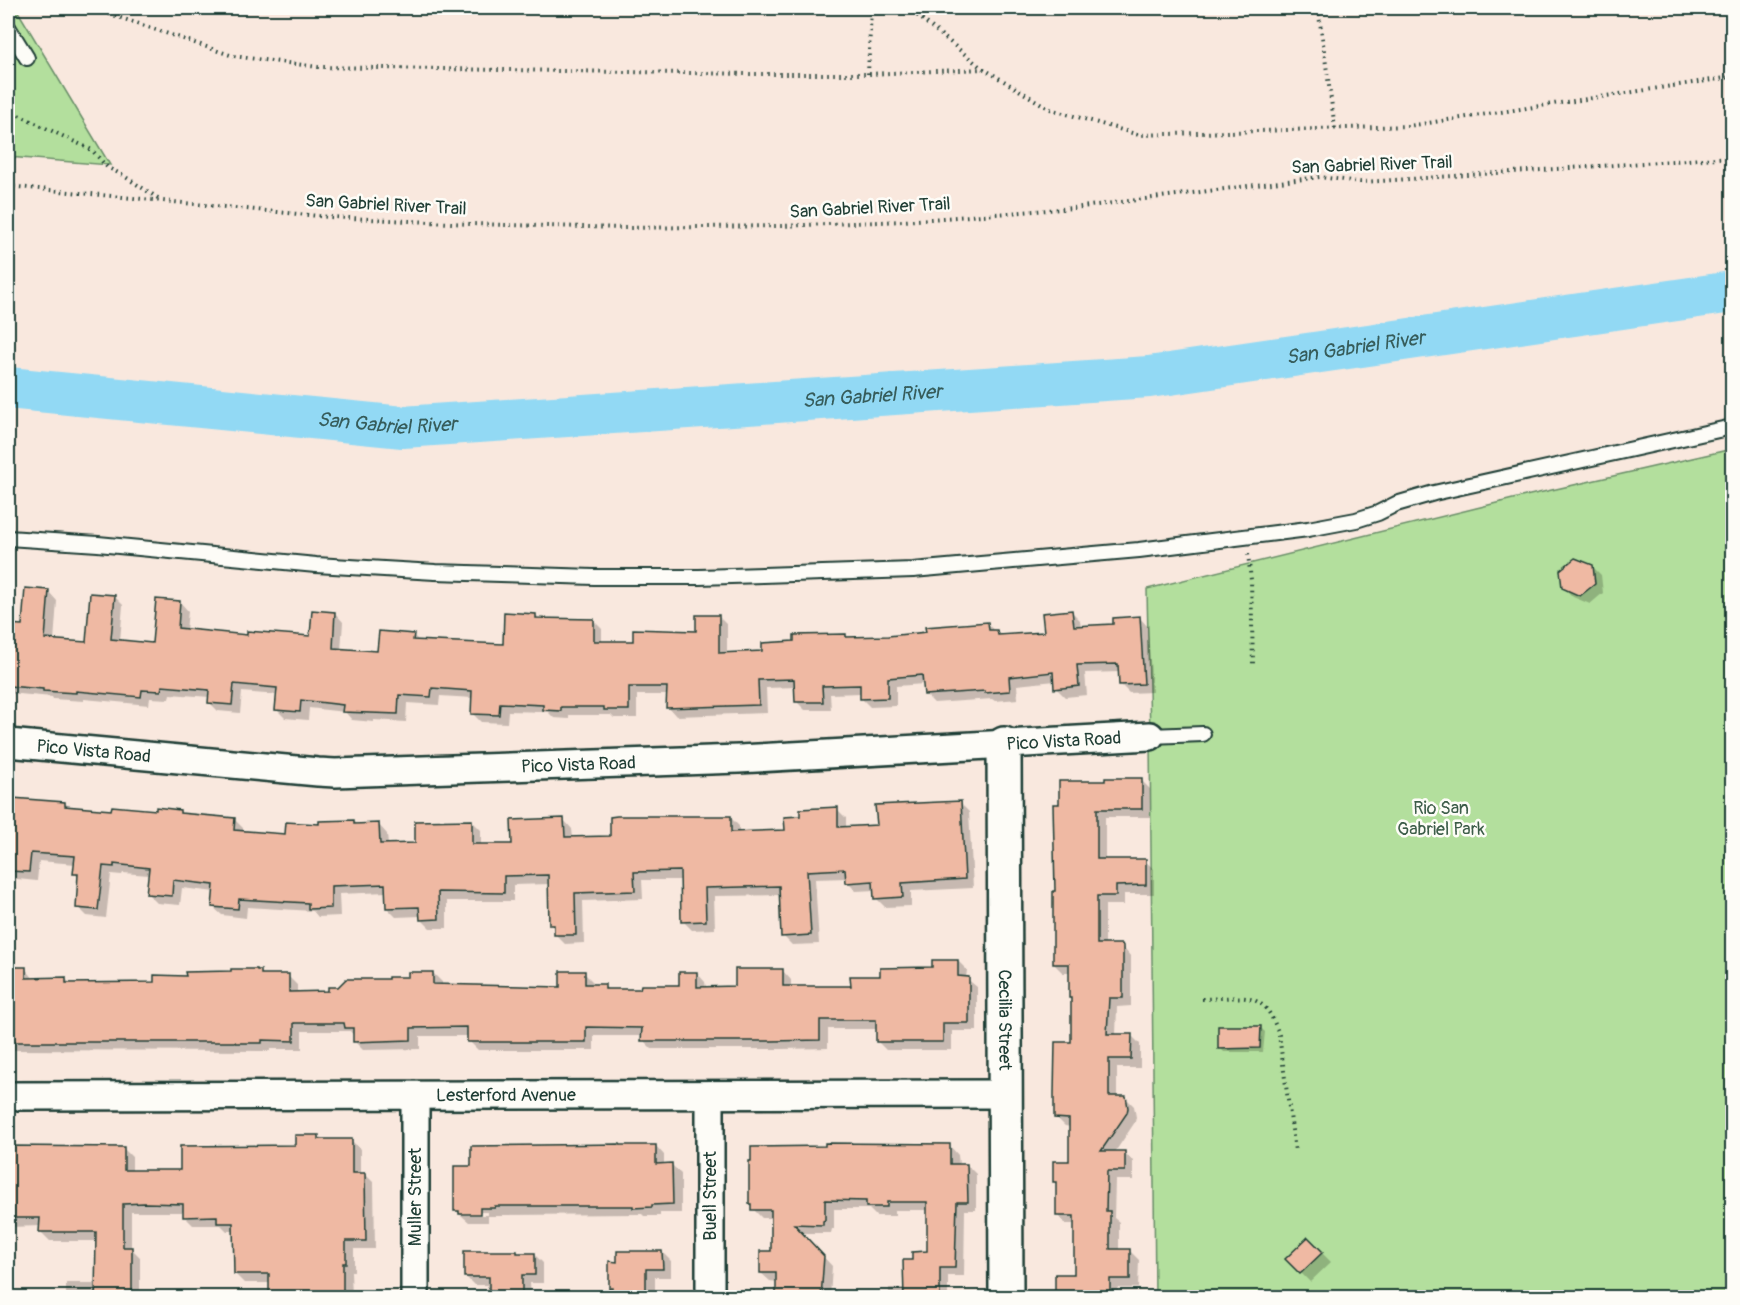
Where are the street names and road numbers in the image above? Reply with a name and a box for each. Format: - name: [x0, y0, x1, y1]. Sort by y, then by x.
- street label: San Gabriel River Trail: [1291, 151, 1453, 179]
- street label: San Gabriel River Trail: [305, 189, 467, 221]
- street label: San Gabriel River Trail: [789, 192, 951, 224]
- street label: Pico Vista Road: [1006, 726, 1122, 756]
- street label: Pico Vista Road: [35, 734, 152, 768]
- street label: Pico Vista Road: [521, 751, 636, 778]
- street label: Cecilia Street: [993, 969, 1017, 1071]
- street label: Lesterford Avenue: [436, 1083, 576, 1107]
- street label: Muller Street: [404, 1147, 427, 1246]
- street label: Buell Street: [699, 1151, 722, 1241]

